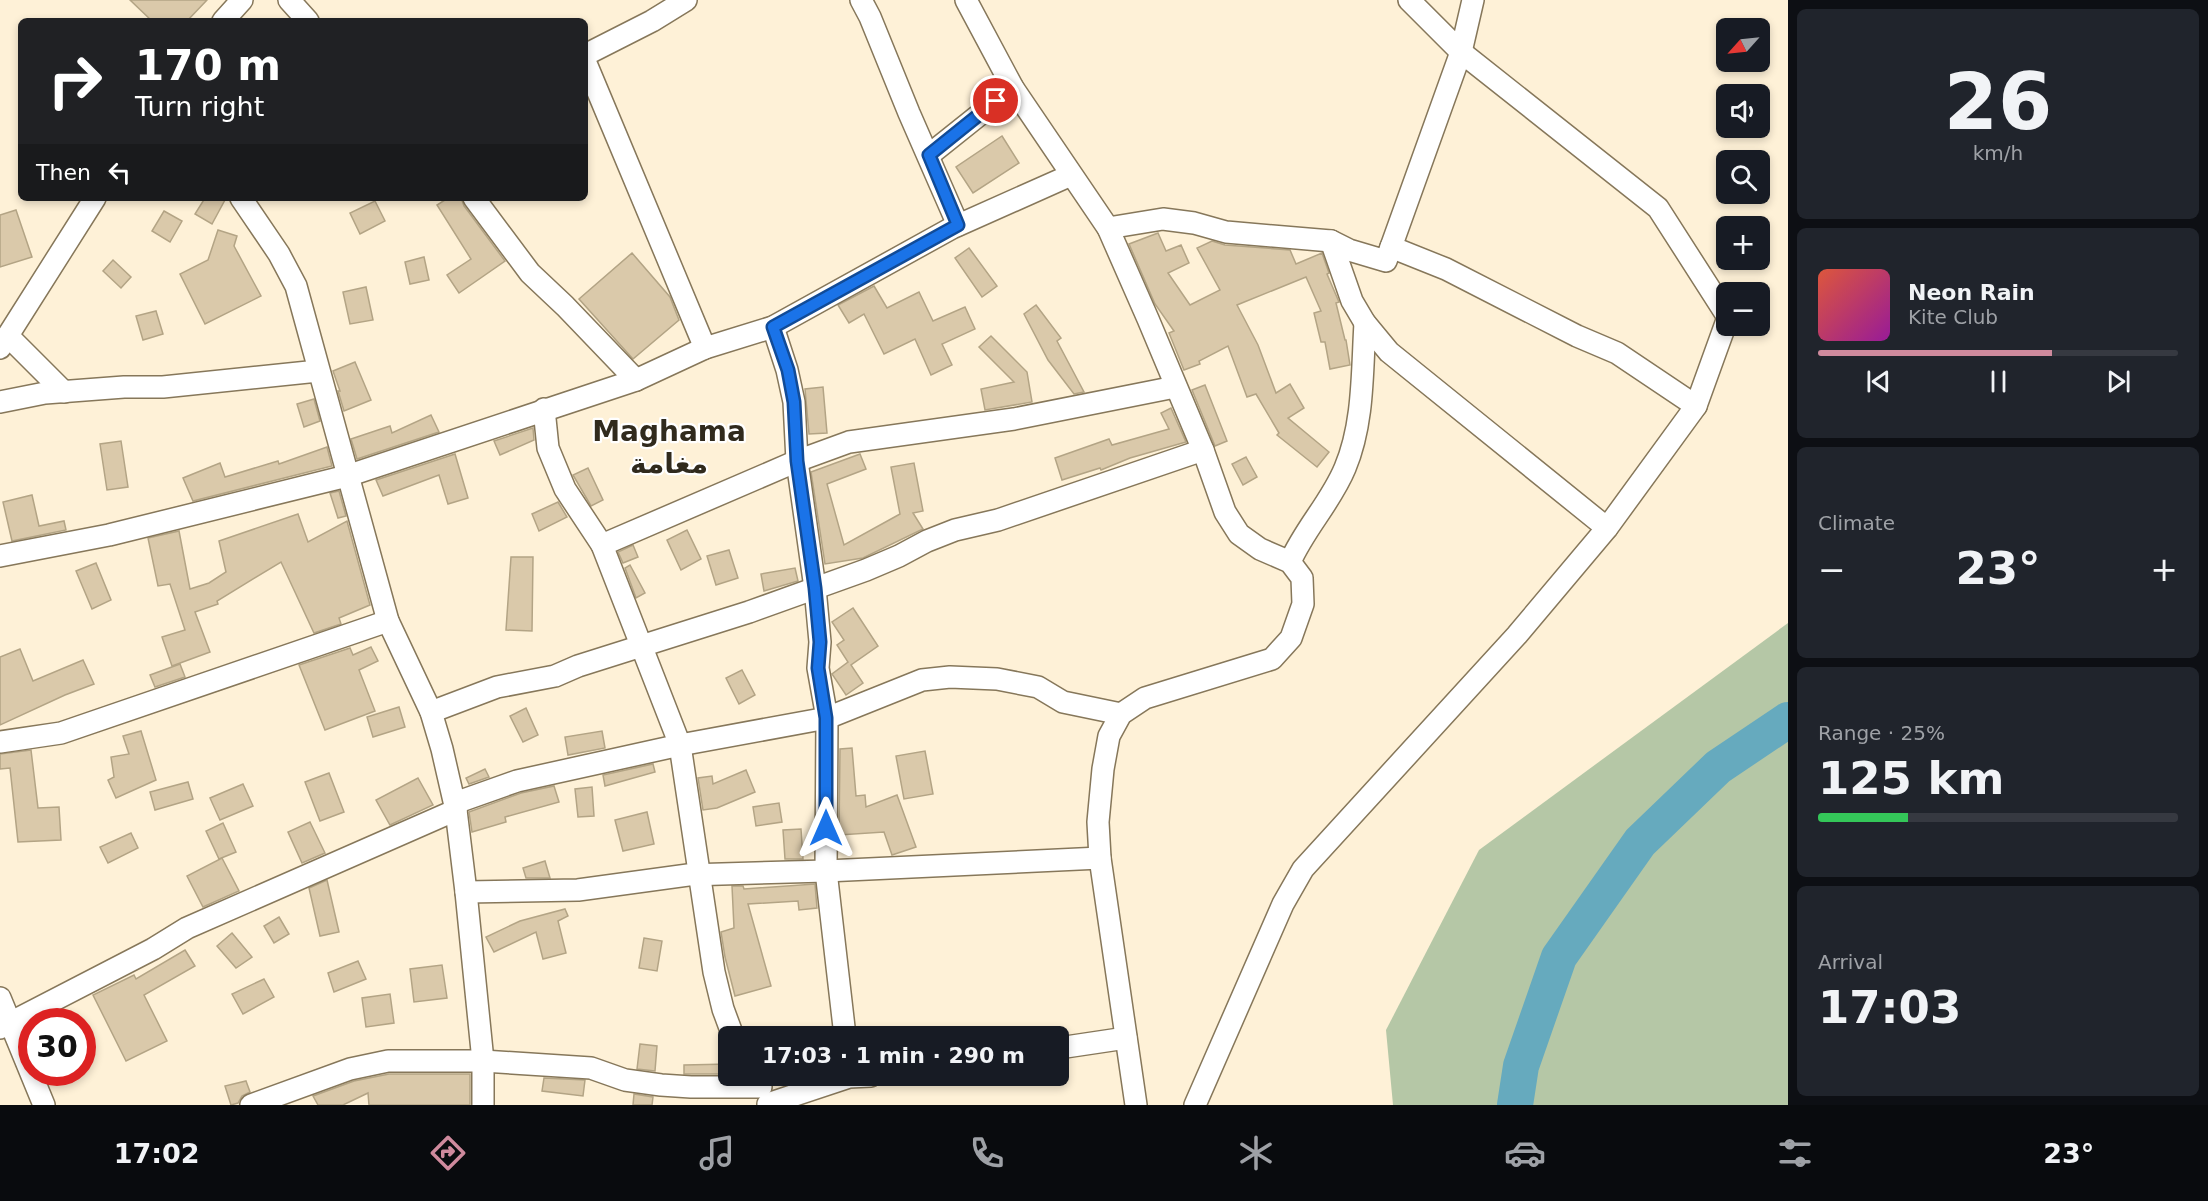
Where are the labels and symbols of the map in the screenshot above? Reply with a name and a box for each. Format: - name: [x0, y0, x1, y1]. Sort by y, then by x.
- north arrow: [1716, 18, 1770, 72]
- pin: [970, 75, 1021, 126]
- district label: Maghama مغامة: [592, 415, 746, 480]
- position arrow: [794, 796, 858, 860]
- speed limit sign: 30: [18, 1008, 96, 1086]

